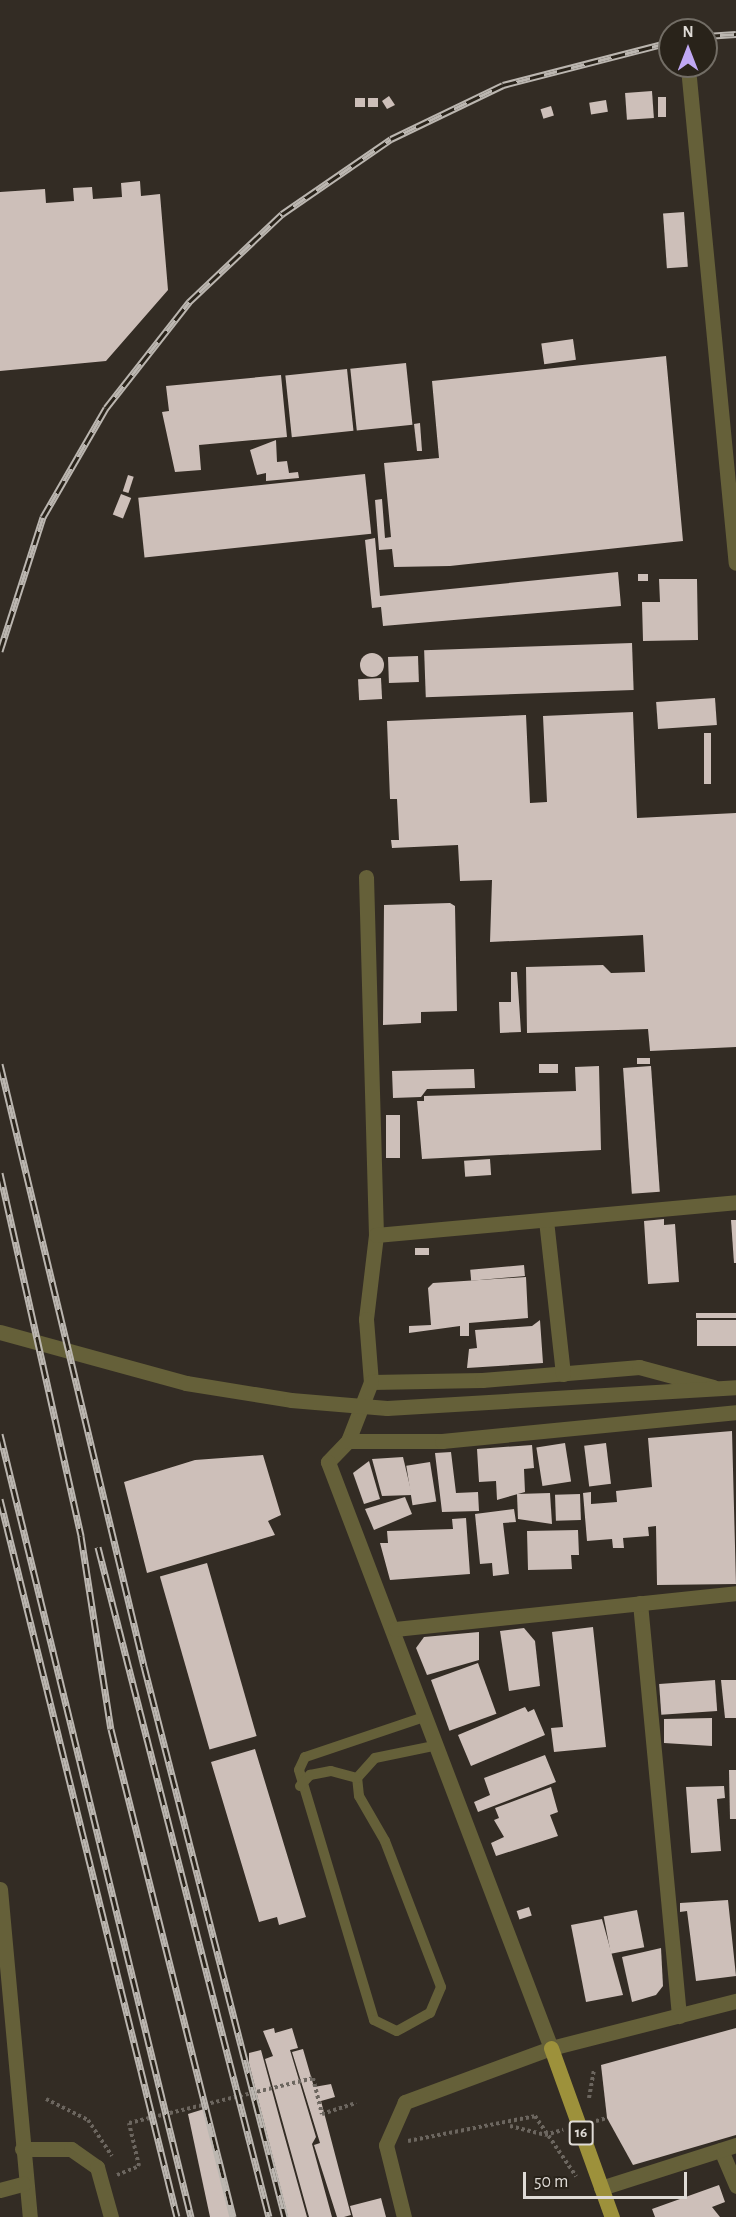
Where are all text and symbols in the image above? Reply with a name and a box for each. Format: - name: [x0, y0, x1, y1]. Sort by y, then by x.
- north arrow: [658, 18, 718, 78]
- text: N: [682, 24, 694, 40]
- road number: 16: [568, 2121, 594, 2145]
- scale bar: [526, 2160, 690, 2198]
- text: 50 m: [534, 2173, 568, 2191]

